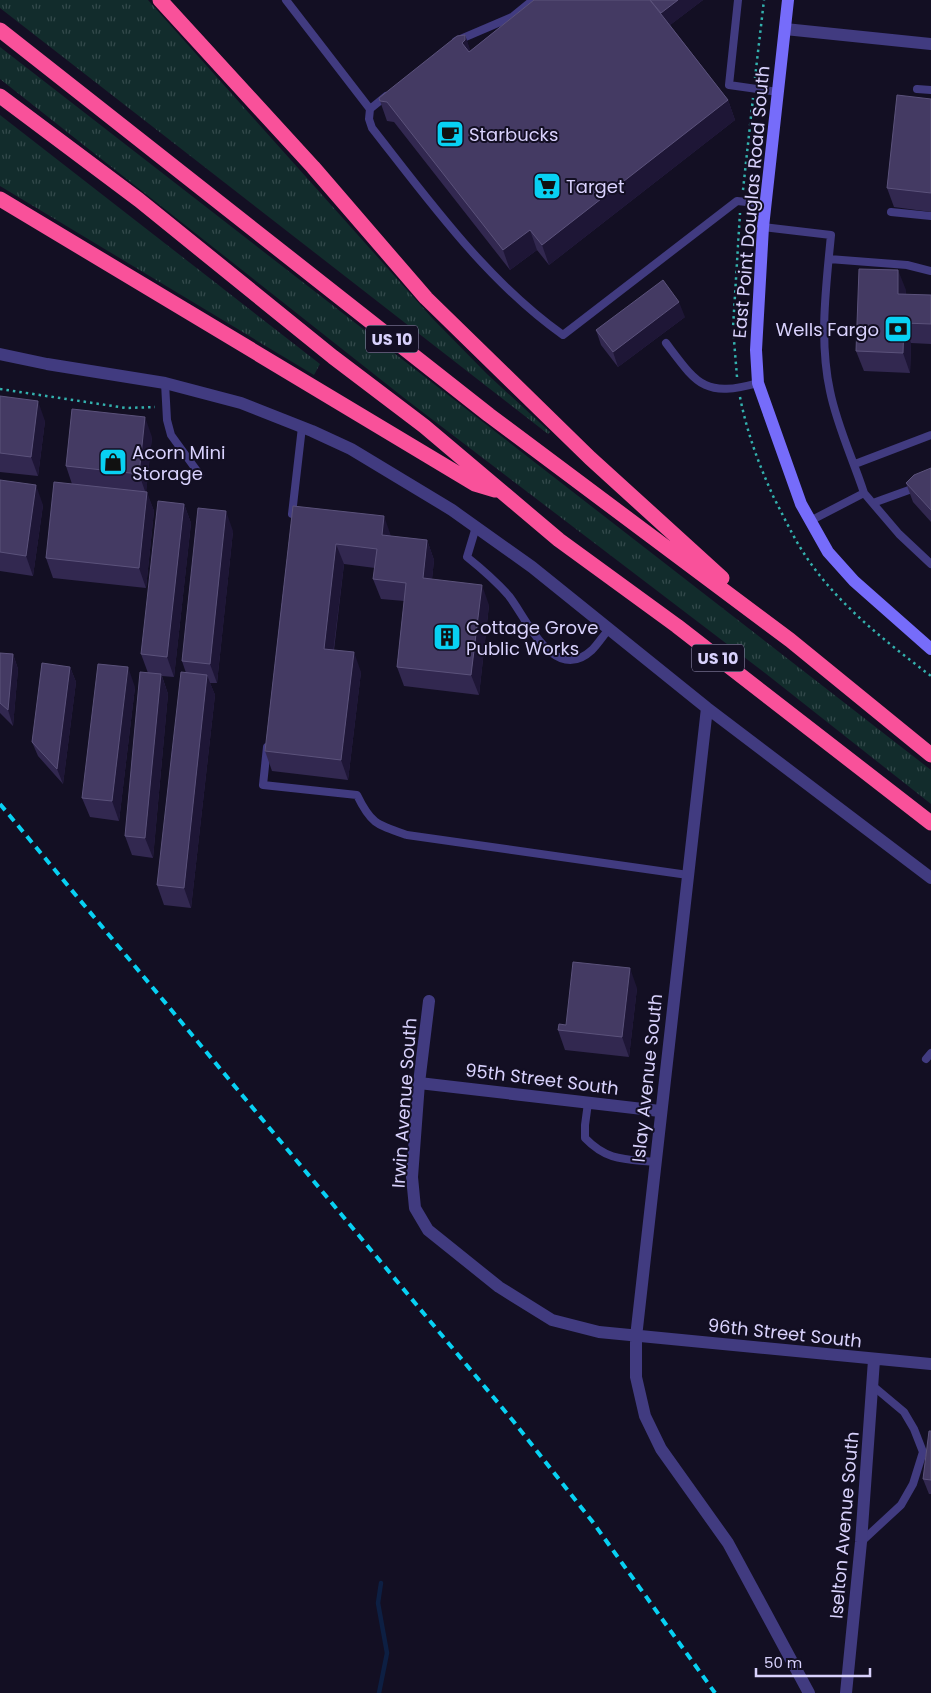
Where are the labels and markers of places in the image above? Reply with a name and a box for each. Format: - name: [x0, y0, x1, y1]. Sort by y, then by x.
- cafe icon: Starbucks: [435, 119, 465, 149]
- place label: Starbucks: [469, 122, 558, 147]
- supermarket icon: Target: [532, 171, 562, 201]
- place label: Target: [566, 174, 625, 199]
- bank icon: Wells Fargo: [883, 314, 913, 344]
- place label: Wells Fargo: [776, 317, 879, 342]
- place label: Acorn Mini Storage: [132, 440, 226, 486]
- shop icon: Acorn Mini Storage: [98, 447, 128, 477]
- place label: Cottage Grove Public Works: [466, 615, 598, 661]
- building icon: Cottage Grove Public Works: [432, 622, 462, 652]

